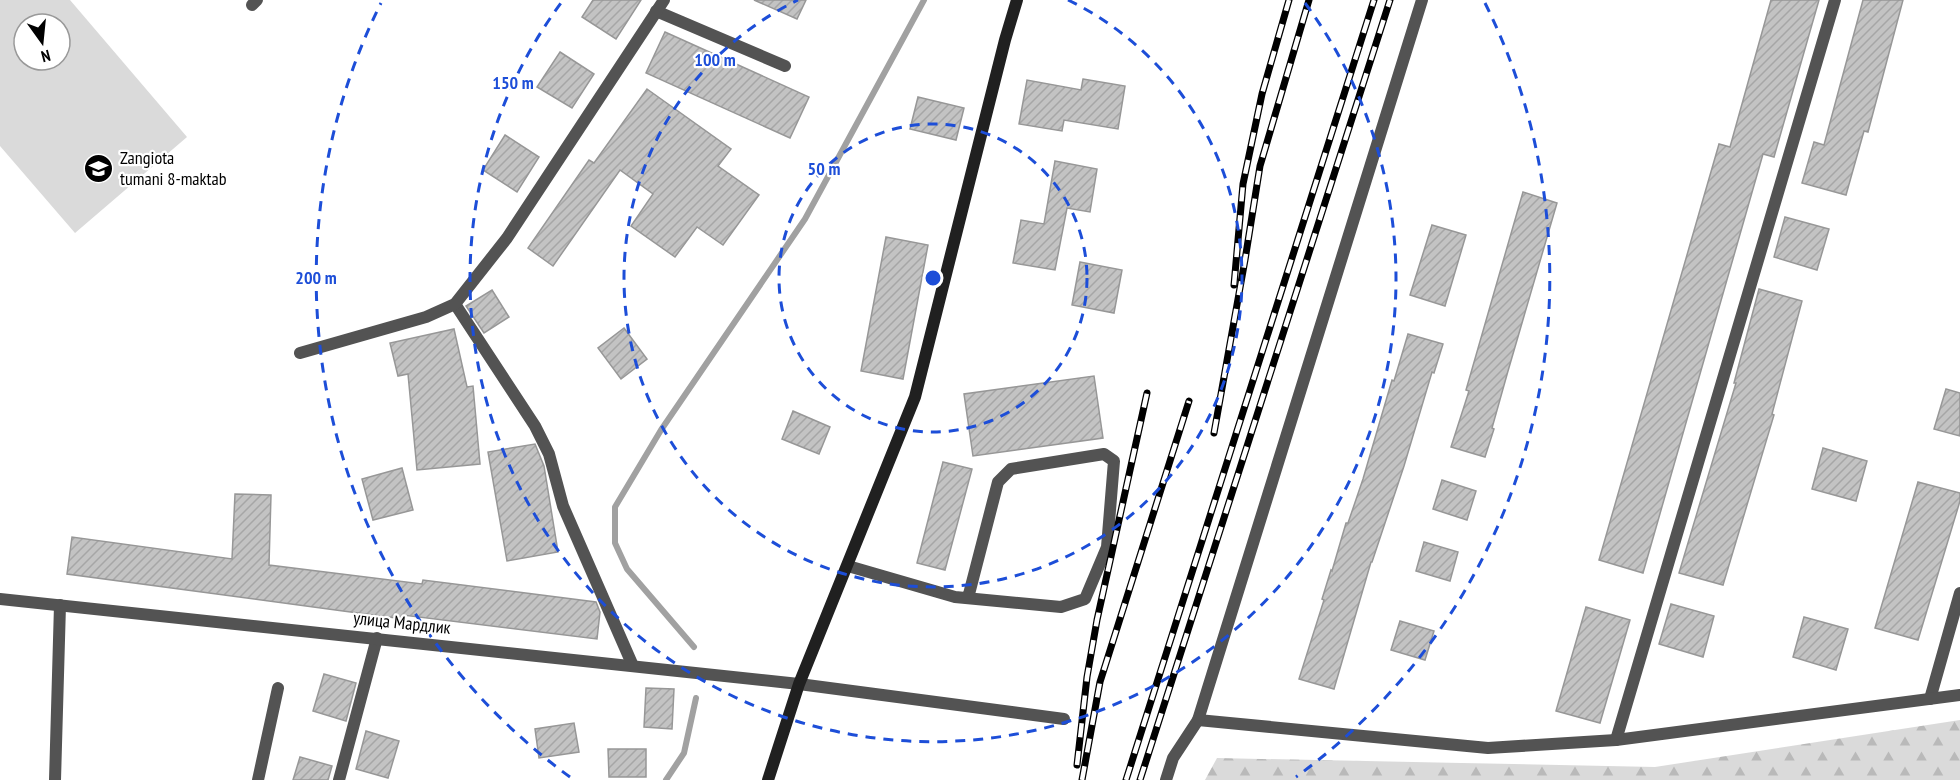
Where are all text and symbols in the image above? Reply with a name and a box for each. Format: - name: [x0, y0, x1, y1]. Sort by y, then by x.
- north arrow: [12, 12, 72, 72]
- text: N: [39, 46, 53, 67]
- text: 100 m: [694, 48, 736, 71]
- text: 150 m: [492, 71, 534, 94]
- place label: Zangiota tumani 8-maktab: [120, 146, 227, 190]
- school or university icon: Zangiota tumani 8-maktab: [83, 152, 115, 184]
- text: 50 m: [808, 157, 840, 180]
- text: 200 m: [295, 266, 337, 289]
- centre of rings: [923, 268, 943, 288]
- street label: улица Мардлик: [352, 606, 452, 639]

